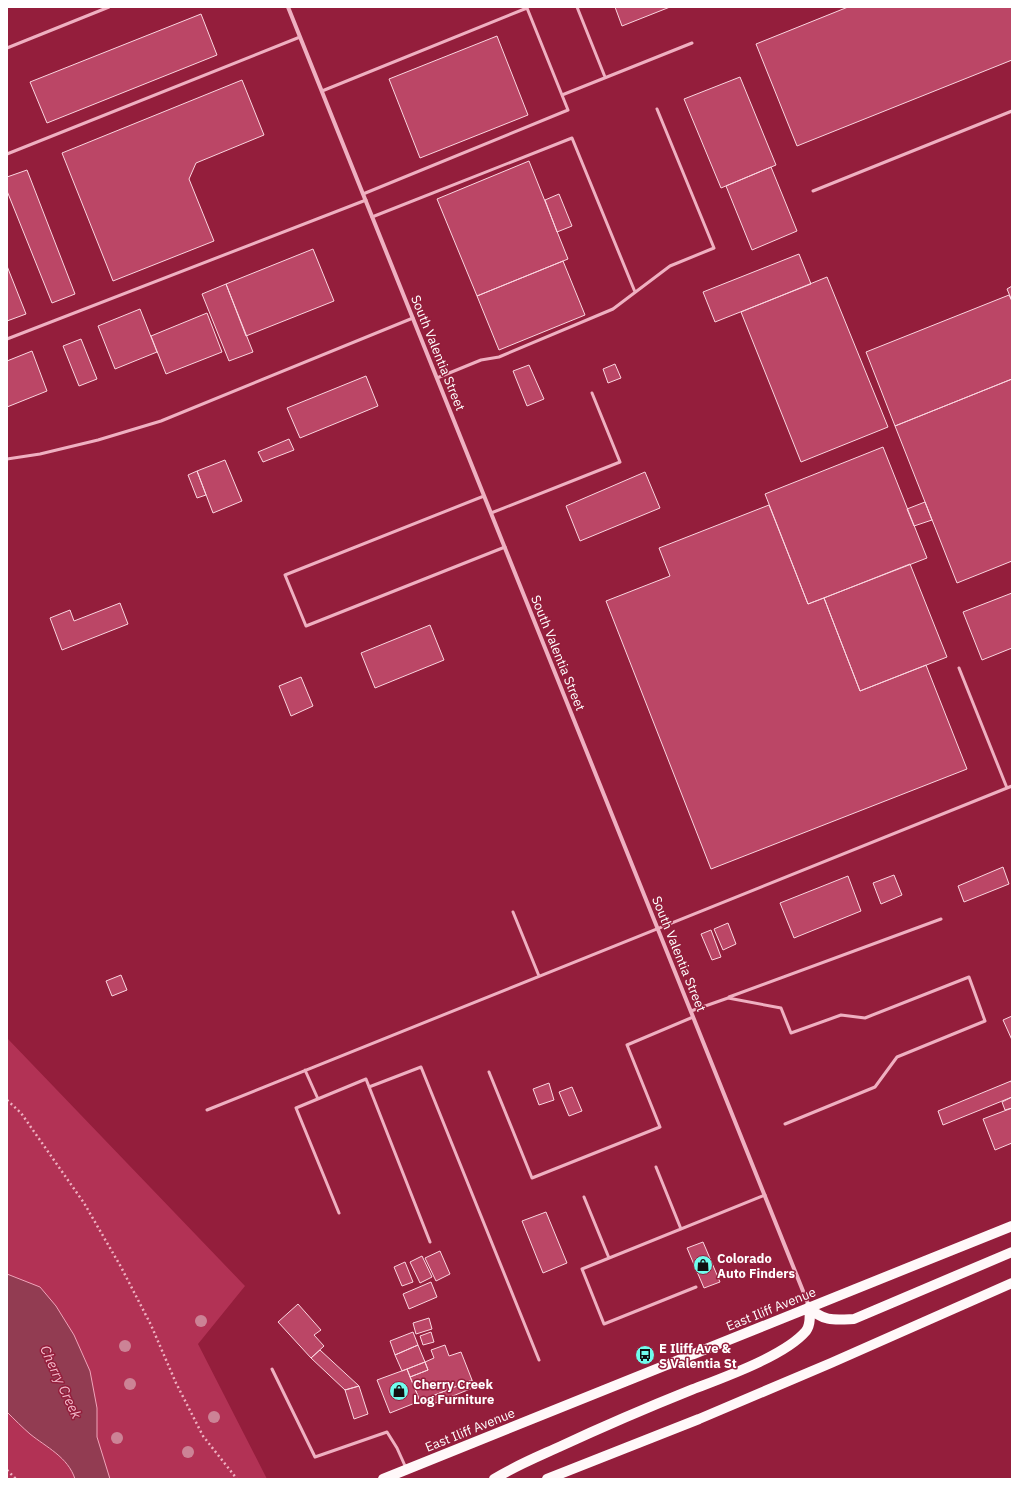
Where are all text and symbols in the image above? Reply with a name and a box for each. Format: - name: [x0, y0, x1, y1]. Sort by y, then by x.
- street label: South Valentia Street: [407, 293, 469, 413]
- street label: South Valentia Street: [527, 593, 589, 713]
- street label: South Valentia Street: [648, 894, 710, 1014]
- place label: Colorado Auto Finders: [717, 1250, 796, 1282]
- shop icon: Colorado Auto Finders: [692, 1254, 714, 1276]
- street label: East Iliff Avenue: [724, 1283, 818, 1335]
- place label: E Iliff Ave & S Valentia St: [659, 1340, 737, 1372]
- water label: Cherry Creek: [36, 1342, 86, 1422]
- bus stop icon: E Iliff Ave & S Valentia St: [634, 1344, 656, 1366]
- place label: Cherry Creek Log Furniture: [413, 1376, 494, 1408]
- shop icon: Cherry Creek Log Furniture: [388, 1380, 410, 1402]
- street label: East Iliff Avenue: [423, 1404, 517, 1456]

